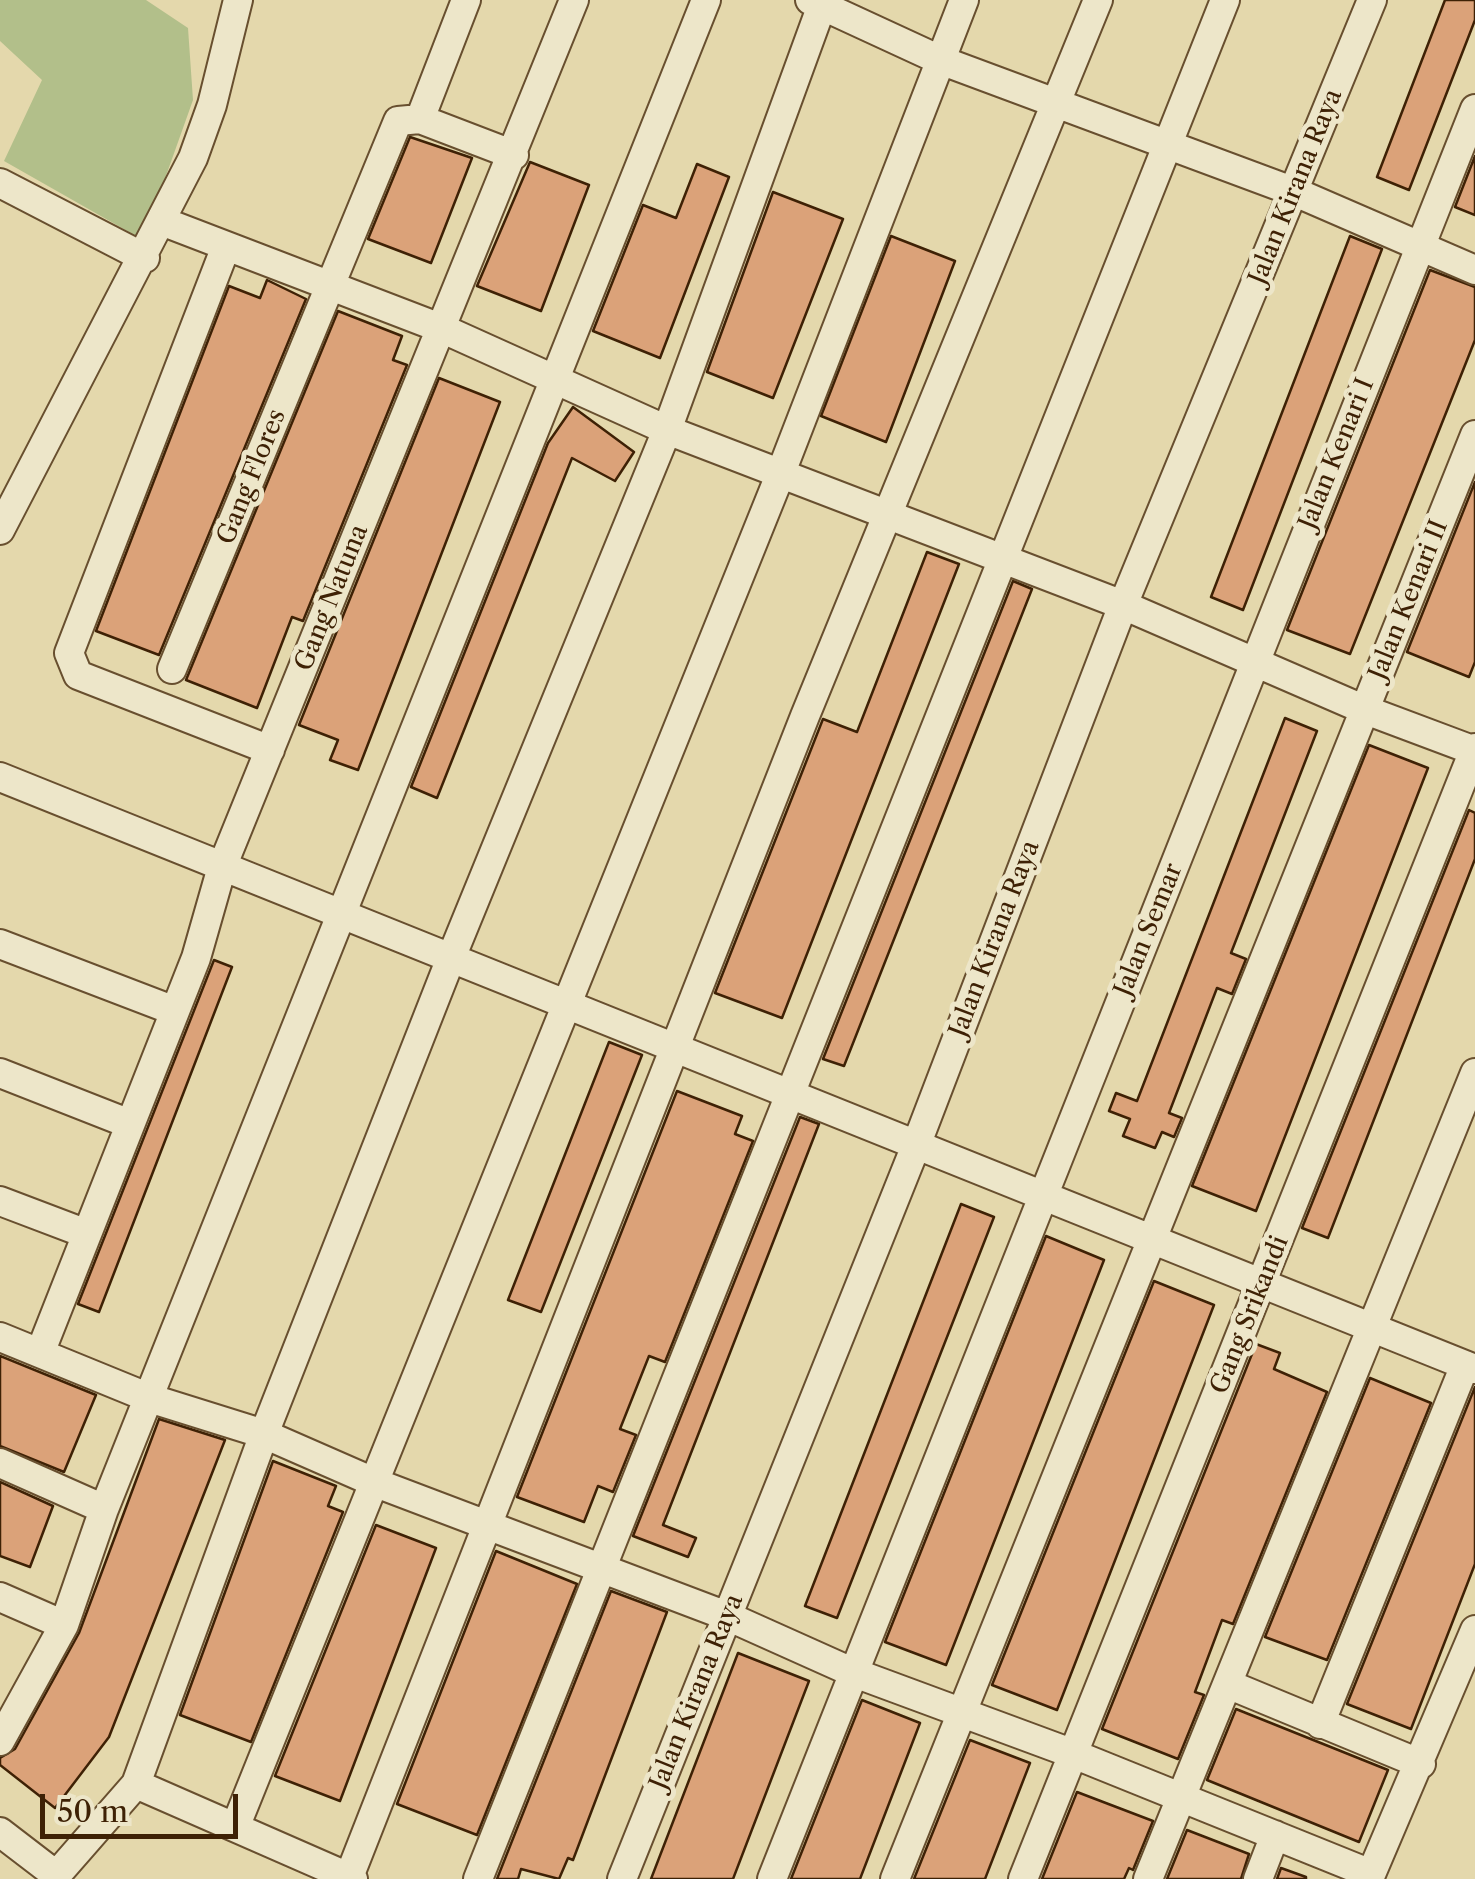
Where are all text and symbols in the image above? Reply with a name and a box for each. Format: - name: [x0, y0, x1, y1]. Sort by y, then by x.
- street label: Jalan Kirana Raya: [1243, 85, 1349, 289]
- street label: Jalan Kenari I: [1293, 374, 1381, 534]
- street label: Gang Flores: [211, 405, 293, 549]
- street label: Jalan Kenari II: [1363, 516, 1455, 684]
- street label: Gang Natuna: [289, 520, 375, 676]
- street label: Jalan Kirana Raya: [944, 837, 1046, 1041]
- street label: Jalan Semar: [1109, 859, 1189, 1001]
- street label: Gang Srikandi: [1205, 1232, 1295, 1398]
- street label: Jalan Kirana Raya: [644, 1590, 750, 1794]
- scale bar: [45, 1774, 242, 1836]
- text: 50 m: [57, 1793, 128, 1830]

